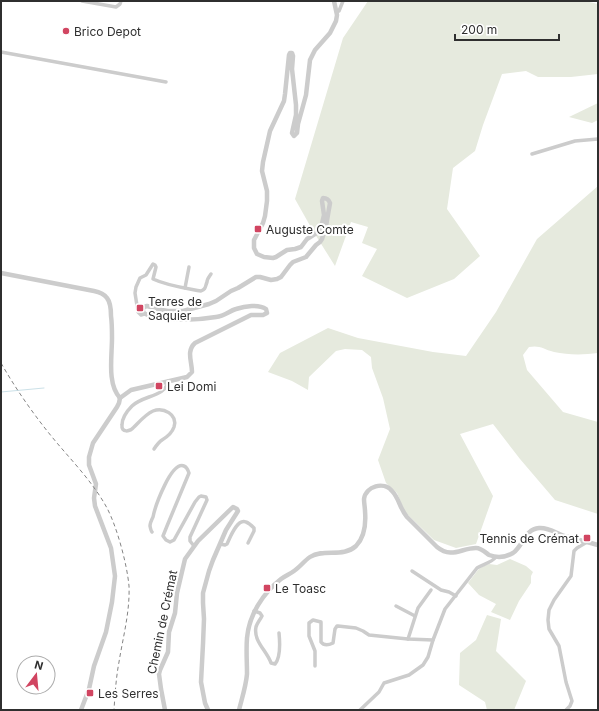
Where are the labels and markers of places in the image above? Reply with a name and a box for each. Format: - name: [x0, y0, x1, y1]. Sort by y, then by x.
- place label: Brico Depot: [74, 24, 141, 39]
- marker: Brico Depot: [61, 26, 71, 36]
- place label: Auguste Comte: [266, 222, 354, 237]
- marker: Auguste Comte: [253, 224, 263, 234]
- place label: Terres de Saquier: [148, 294, 202, 323]
- marker: Terres de Saquier: [135, 303, 145, 313]
- place label: Lei Domi: [167, 379, 216, 394]
- marker: Lei Domi: [154, 381, 164, 391]
- place label: Tennis de Crémat: [479, 531, 579, 546]
- marker: Tennis de Crémat: [582, 533, 592, 543]
- place label: Le Toasc: [275, 581, 326, 596]
- marker: Le Toasc: [262, 583, 272, 593]
- place label: Les Serres: [98, 686, 159, 701]
- marker: Les Serres: [85, 688, 95, 698]

